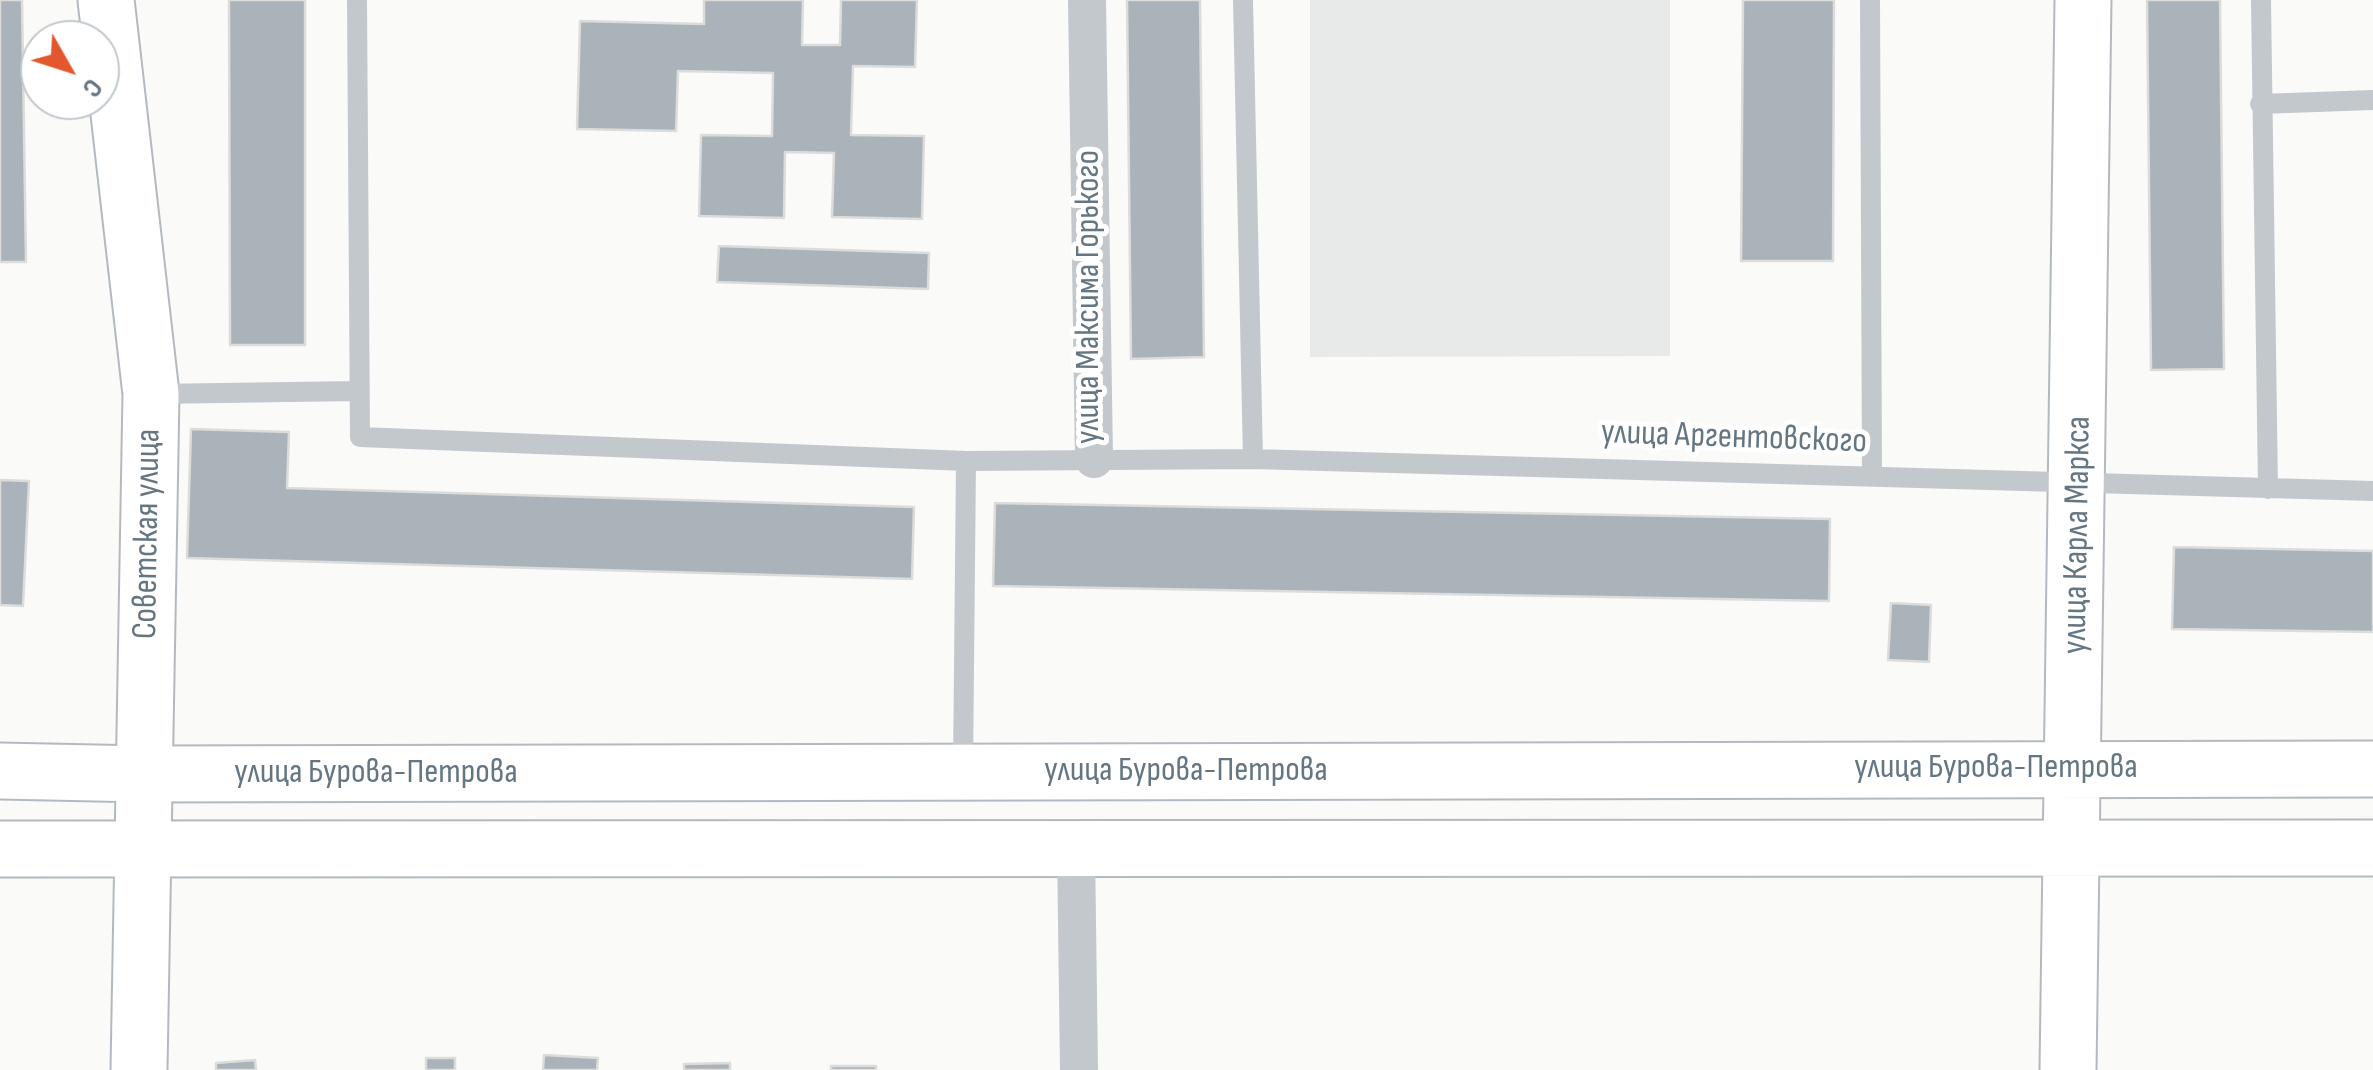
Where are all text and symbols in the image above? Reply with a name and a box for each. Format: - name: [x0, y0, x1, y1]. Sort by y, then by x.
- north arrow: [20, 20, 120, 120]
- text: С: [75, 72, 109, 104]
- street label: улица Максима Горького: [1068, 150, 1110, 444]
- street label: улица Аргентовского: [1600, 412, 1868, 464]
- street label: улица Карла Маркса: [2055, 416, 2101, 654]
- street label: Советская улица: [125, 428, 171, 640]
- street label: улица Бурова-Петрова: [1854, 747, 2138, 789]
- street label: улица Бурова-Петрова: [1044, 750, 1328, 792]
- street label: улица Бурова-Петрова: [234, 752, 518, 794]

